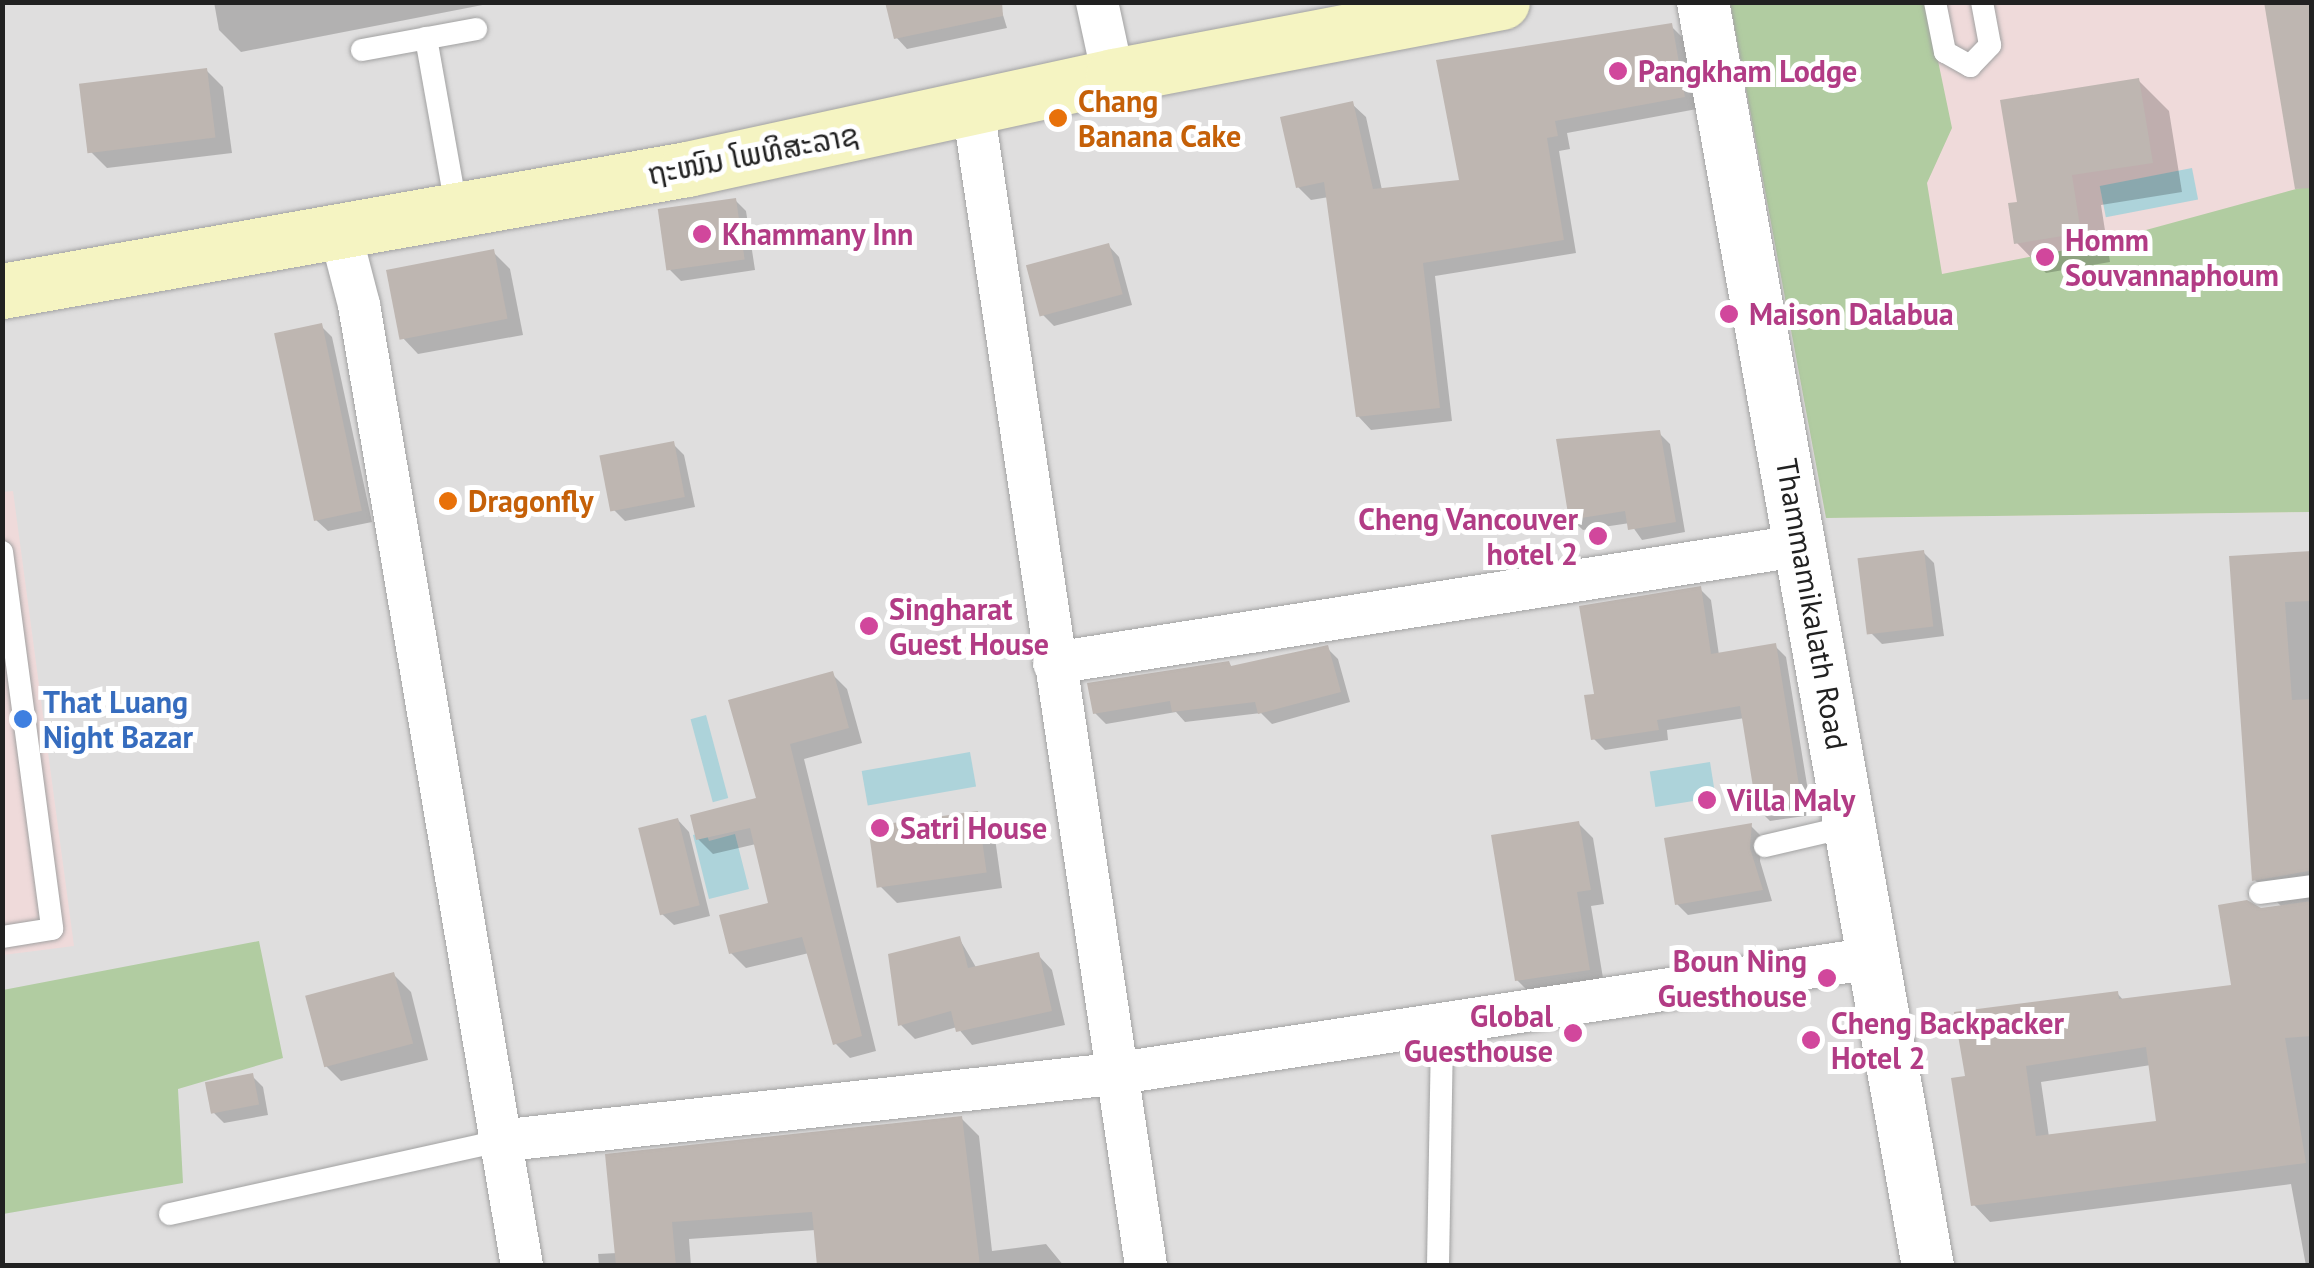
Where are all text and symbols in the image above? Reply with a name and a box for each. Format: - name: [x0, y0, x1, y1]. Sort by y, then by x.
- place label: Pangkham Lodge: [1638, 53, 1857, 89]
- marker: Pangkham Lodge: [1607, 60, 1629, 82]
- place label: Chang Banana Cake: [1078, 83, 1242, 154]
- marker: Chang Banana Cake: [1047, 107, 1069, 129]
- street label: ຖະໜົນ ໂພທິສະລາຊ: [644, 116, 862, 192]
- place label: Khammany Inn: [722, 216, 915, 252]
- place label: Homm Souvannaphoum: [2065, 222, 2279, 292]
- marker: Khammany Inn: [691, 223, 713, 245]
- marker: Homm Souvannaphoum: [2034, 246, 2056, 268]
- place label: Maison Dalabua: [1749, 296, 1954, 332]
- marker: Maison Dalabua: [1718, 303, 1740, 325]
- street label: Thammamikalath Road: [1769, 456, 1855, 752]
- place label: Dragonfly: [468, 483, 593, 519]
- marker: Dragonfly: [437, 490, 459, 512]
- place label: Cheng Vancouver hotel 2: [1357, 501, 1578, 572]
- marker: Cheng Vancouver hotel 2: [1587, 525, 1609, 547]
- place label: Singharat Guest House: [889, 591, 1049, 662]
- marker: Singharat Guest House: [858, 615, 880, 637]
- place label: That Luang Night Bazar: [43, 684, 193, 754]
- marker: That Luang Night Bazar: [12, 708, 34, 730]
- place label: Villa Maly: [1727, 782, 1855, 818]
- marker: Villa Maly: [1696, 789, 1718, 811]
- place label: Satri House: [900, 810, 1047, 846]
- marker: Satri House: [869, 817, 891, 839]
- place label: Boun Ning Guesthouse: [1658, 943, 1807, 1014]
- marker: Boun Ning Guesthouse: [1816, 967, 1838, 989]
- place label: Global Guesthouse: [1404, 998, 1553, 1068]
- place label: Cheng Backpacker Hotel 2: [1831, 1005, 2064, 1076]
- marker: Global Guesthouse: [1562, 1022, 1584, 1044]
- marker: Cheng Backpacker Hotel 2: [1800, 1029, 1822, 1051]

